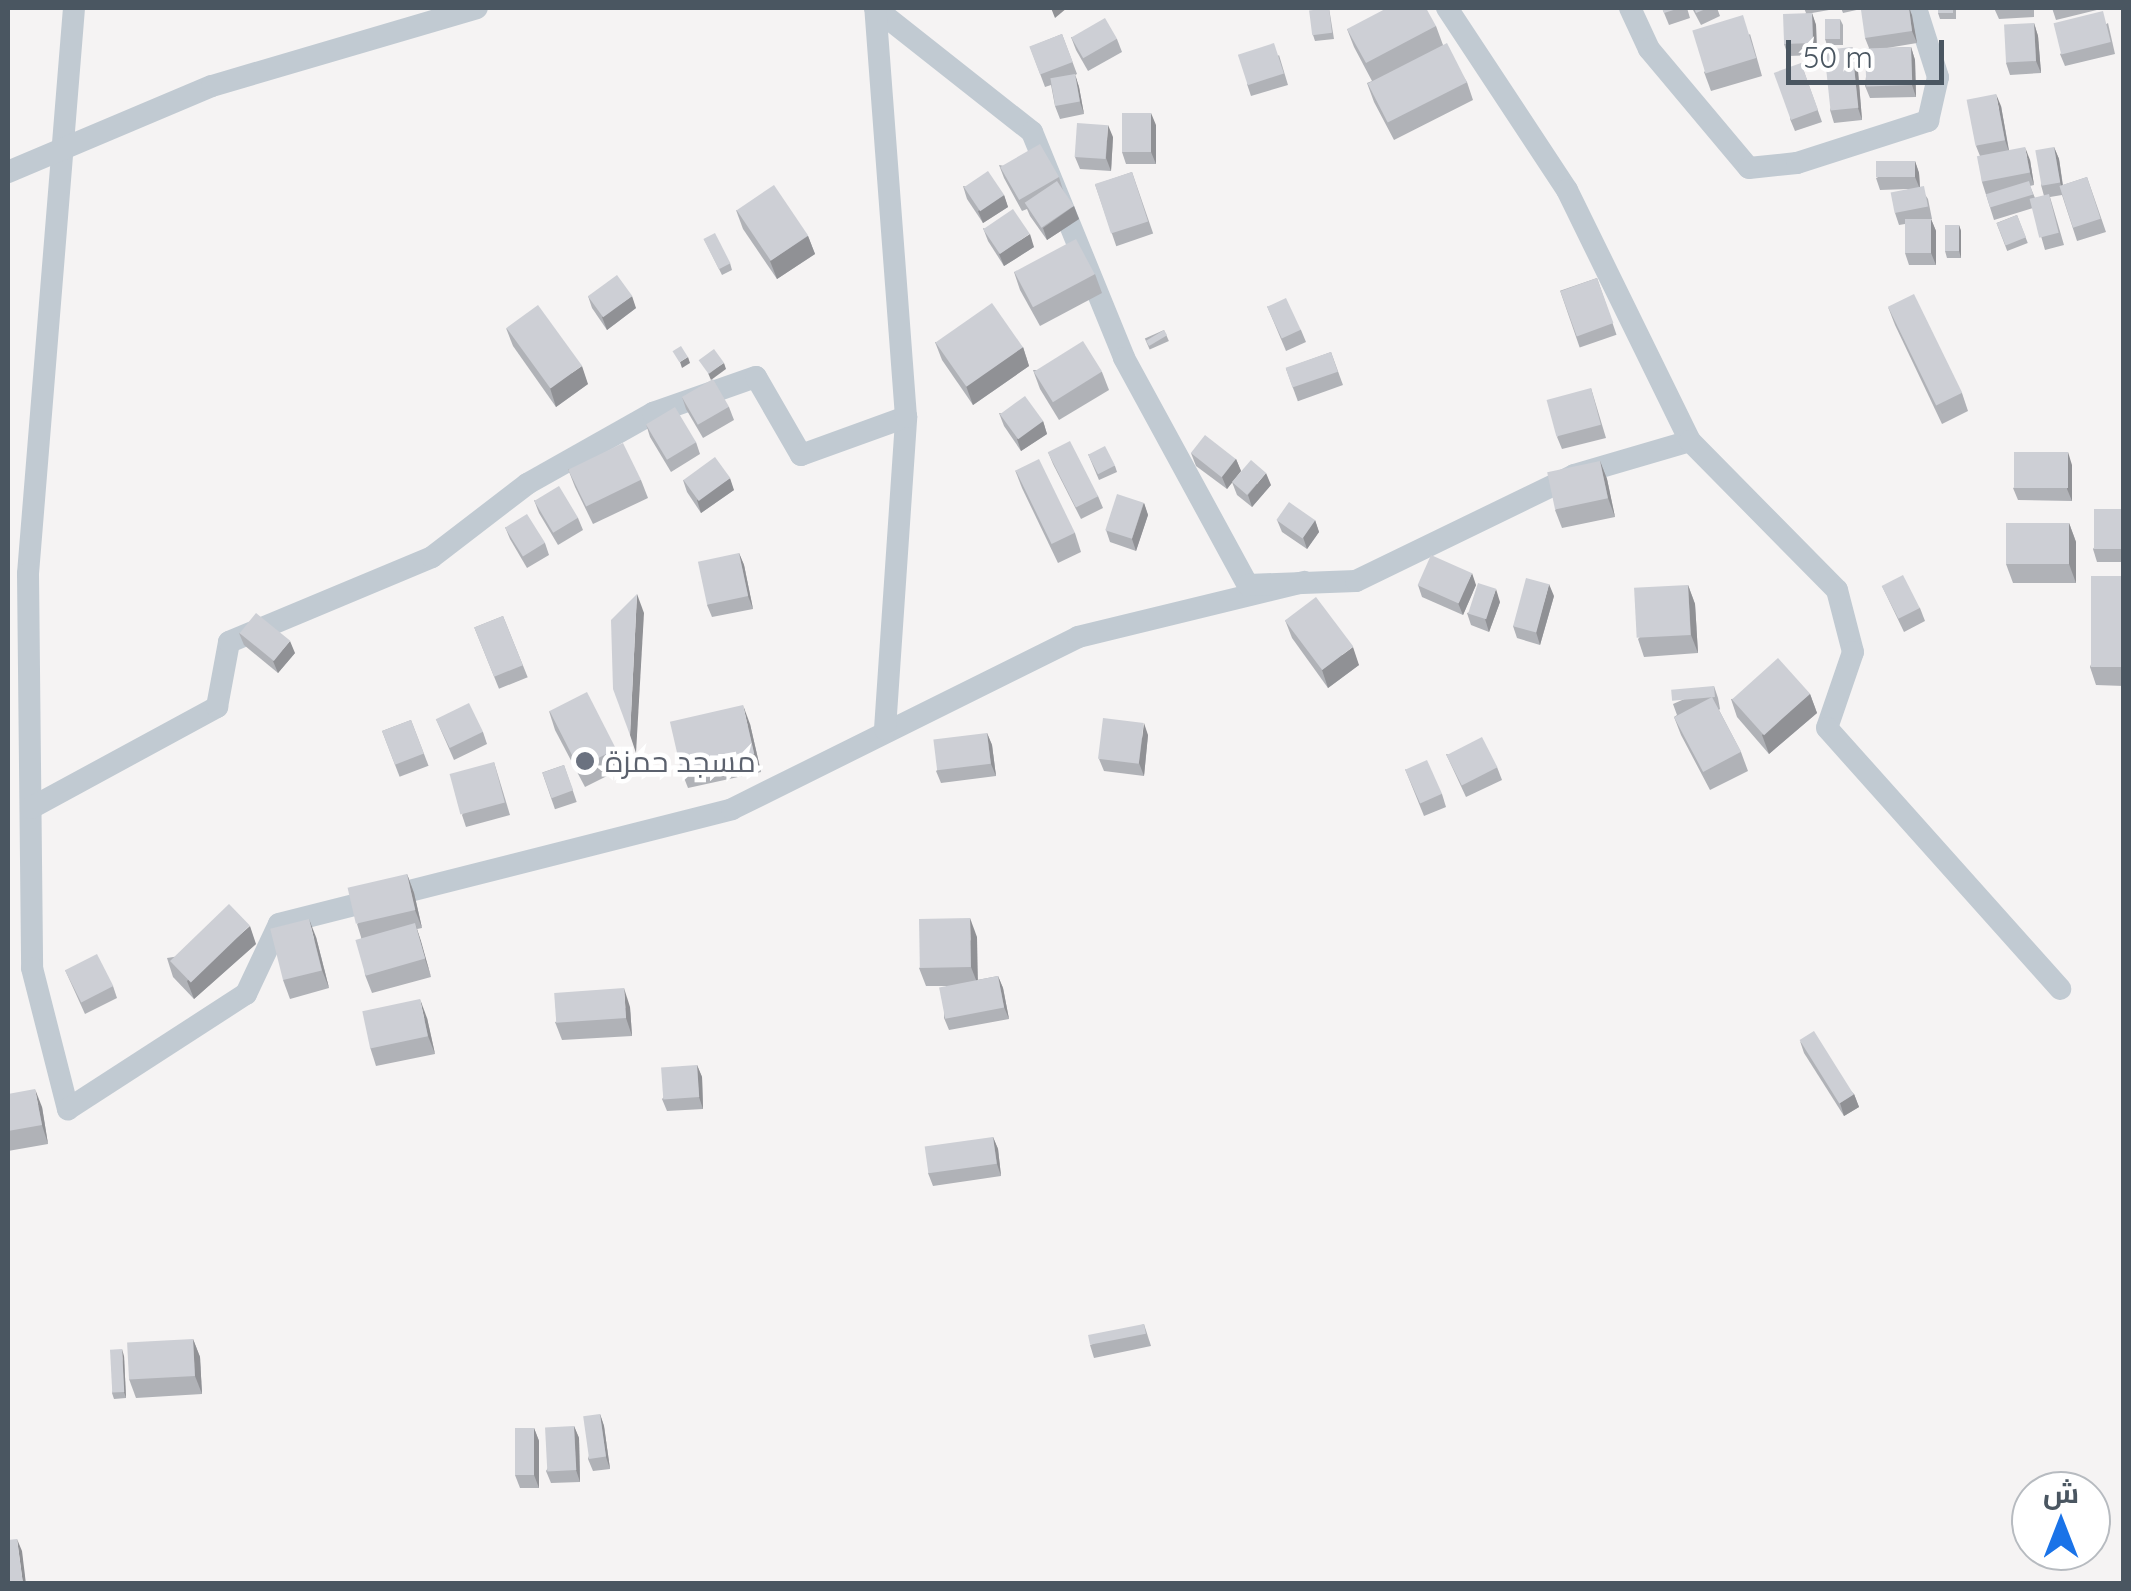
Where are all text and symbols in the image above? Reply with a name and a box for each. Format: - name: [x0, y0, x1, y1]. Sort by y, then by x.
- scale bar: [1791, 20, 1948, 82]
- text: 50 m: [1803, 38, 1873, 76]
- place label: مسجد حمزة: [605, 743, 756, 779]
- marker: مسجد حمزة: [574, 750, 596, 772]
- north arrow: [2011, 1471, 2111, 1571]
- text: ش: [2043, 1475, 2079, 1510]

